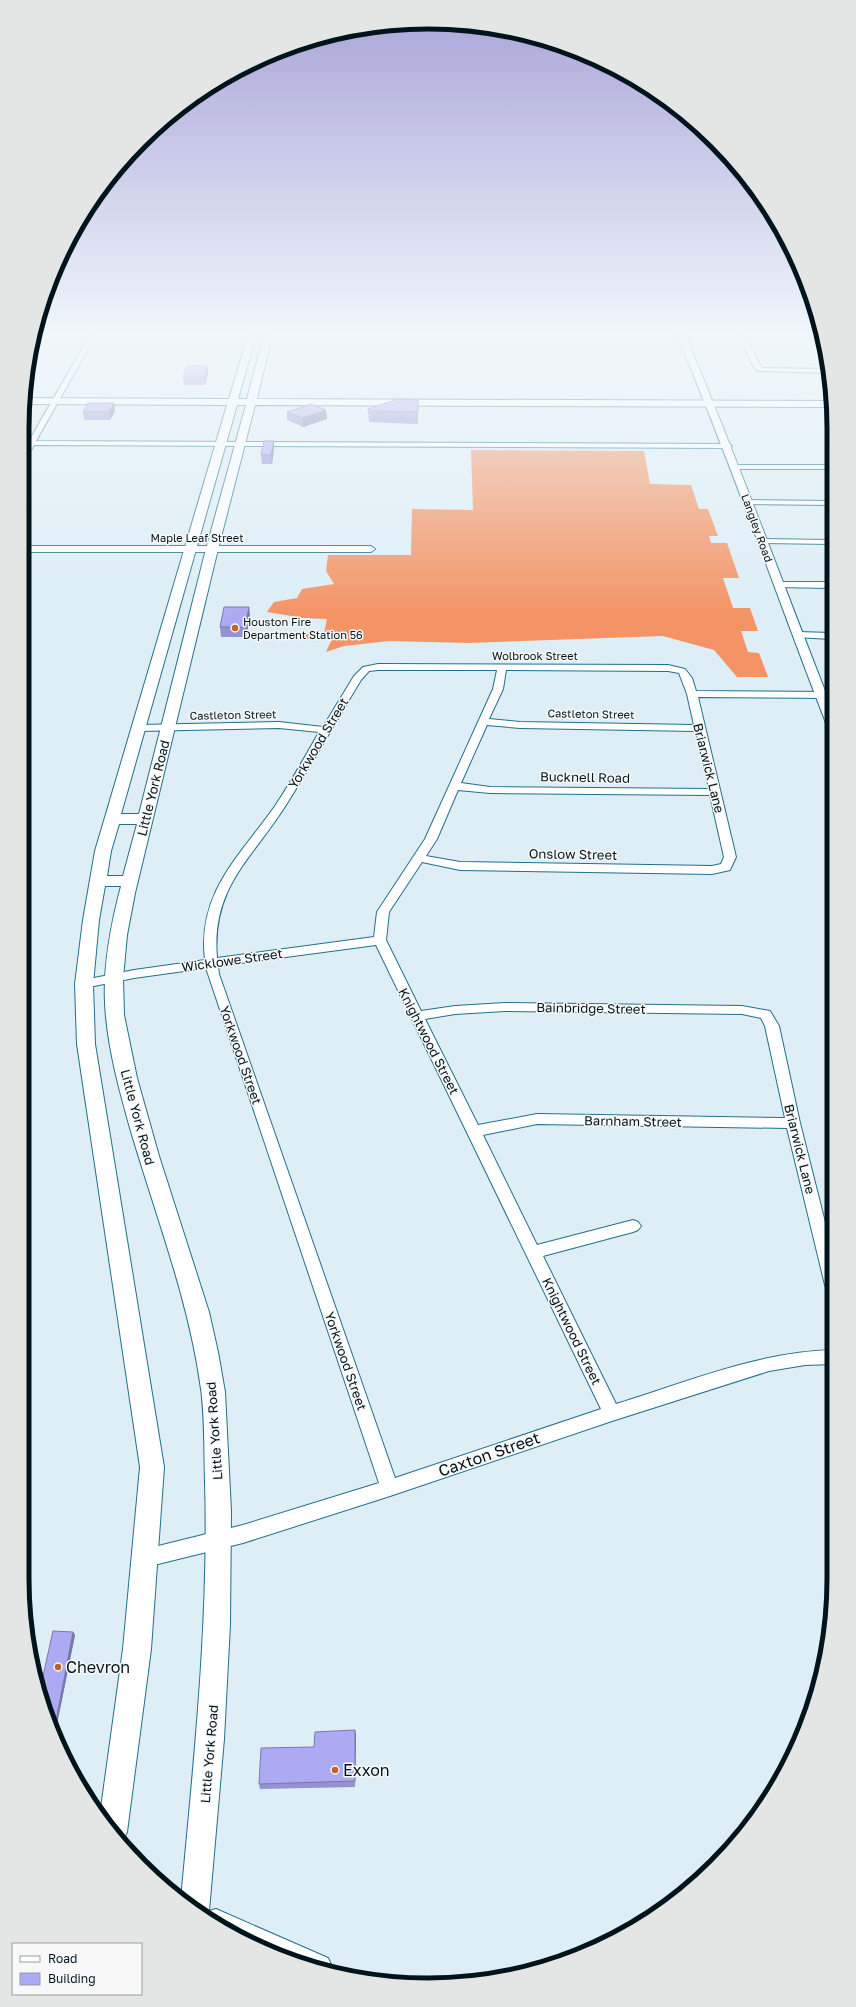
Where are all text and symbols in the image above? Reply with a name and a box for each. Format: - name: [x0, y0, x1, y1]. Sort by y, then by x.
- street label: Langley Road: [739, 492, 776, 564]
- street label: Maple Leaf Street: [150, 531, 244, 544]
- place label: Houston Fire Department Station 56: [243, 615, 363, 641]
- marker: Houston Fire Department Station 56: [230, 623, 240, 633]
- street label: Wolbrook Street: [492, 649, 578, 662]
- street label: Yorkwood Street: [285, 695, 351, 791]
- street label: Castleton Street: [548, 706, 635, 721]
- street label: Castleton Street: [189, 707, 276, 722]
- street label: Briarwick Lane: [690, 721, 728, 815]
- street label: Little York Road: [133, 738, 173, 838]
- street label: Bucknell Road: [540, 768, 630, 786]
- street label: Onslow Street: [529, 845, 617, 863]
- street label: Wicklowe Street: [180, 945, 284, 975]
- street label: Knightwood Street: [395, 985, 463, 1097]
- street label: Bainbridge Street: [536, 999, 646, 1017]
- street label: Yorkwood Street: [217, 1004, 265, 1106]
- street label: Little York Road: [118, 1067, 158, 1167]
- street label: Briarwick Lane: [781, 1102, 819, 1196]
- street label: Barnham Street: [584, 1112, 682, 1130]
- street label: Knightwood Street: [539, 1275, 605, 1387]
- street label: Yorkwood Street: [322, 1310, 370, 1412]
- street label: Little York Road: [203, 1381, 225, 1481]
- street label: Caxton Street: [436, 1427, 542, 1481]
- place label: Chevron: [66, 1657, 130, 1677]
- marker: Chevron: [53, 1662, 63, 1672]
- street label: Little York Road: [197, 1704, 221, 1804]
- place label: Exxon: [343, 1760, 390, 1780]
- marker: Exxon: [330, 1765, 340, 1775]
- legend: [12, 1943, 142, 1995]
- text: Road: [48, 1951, 77, 1966]
- text: Building: [48, 1971, 96, 1986]

